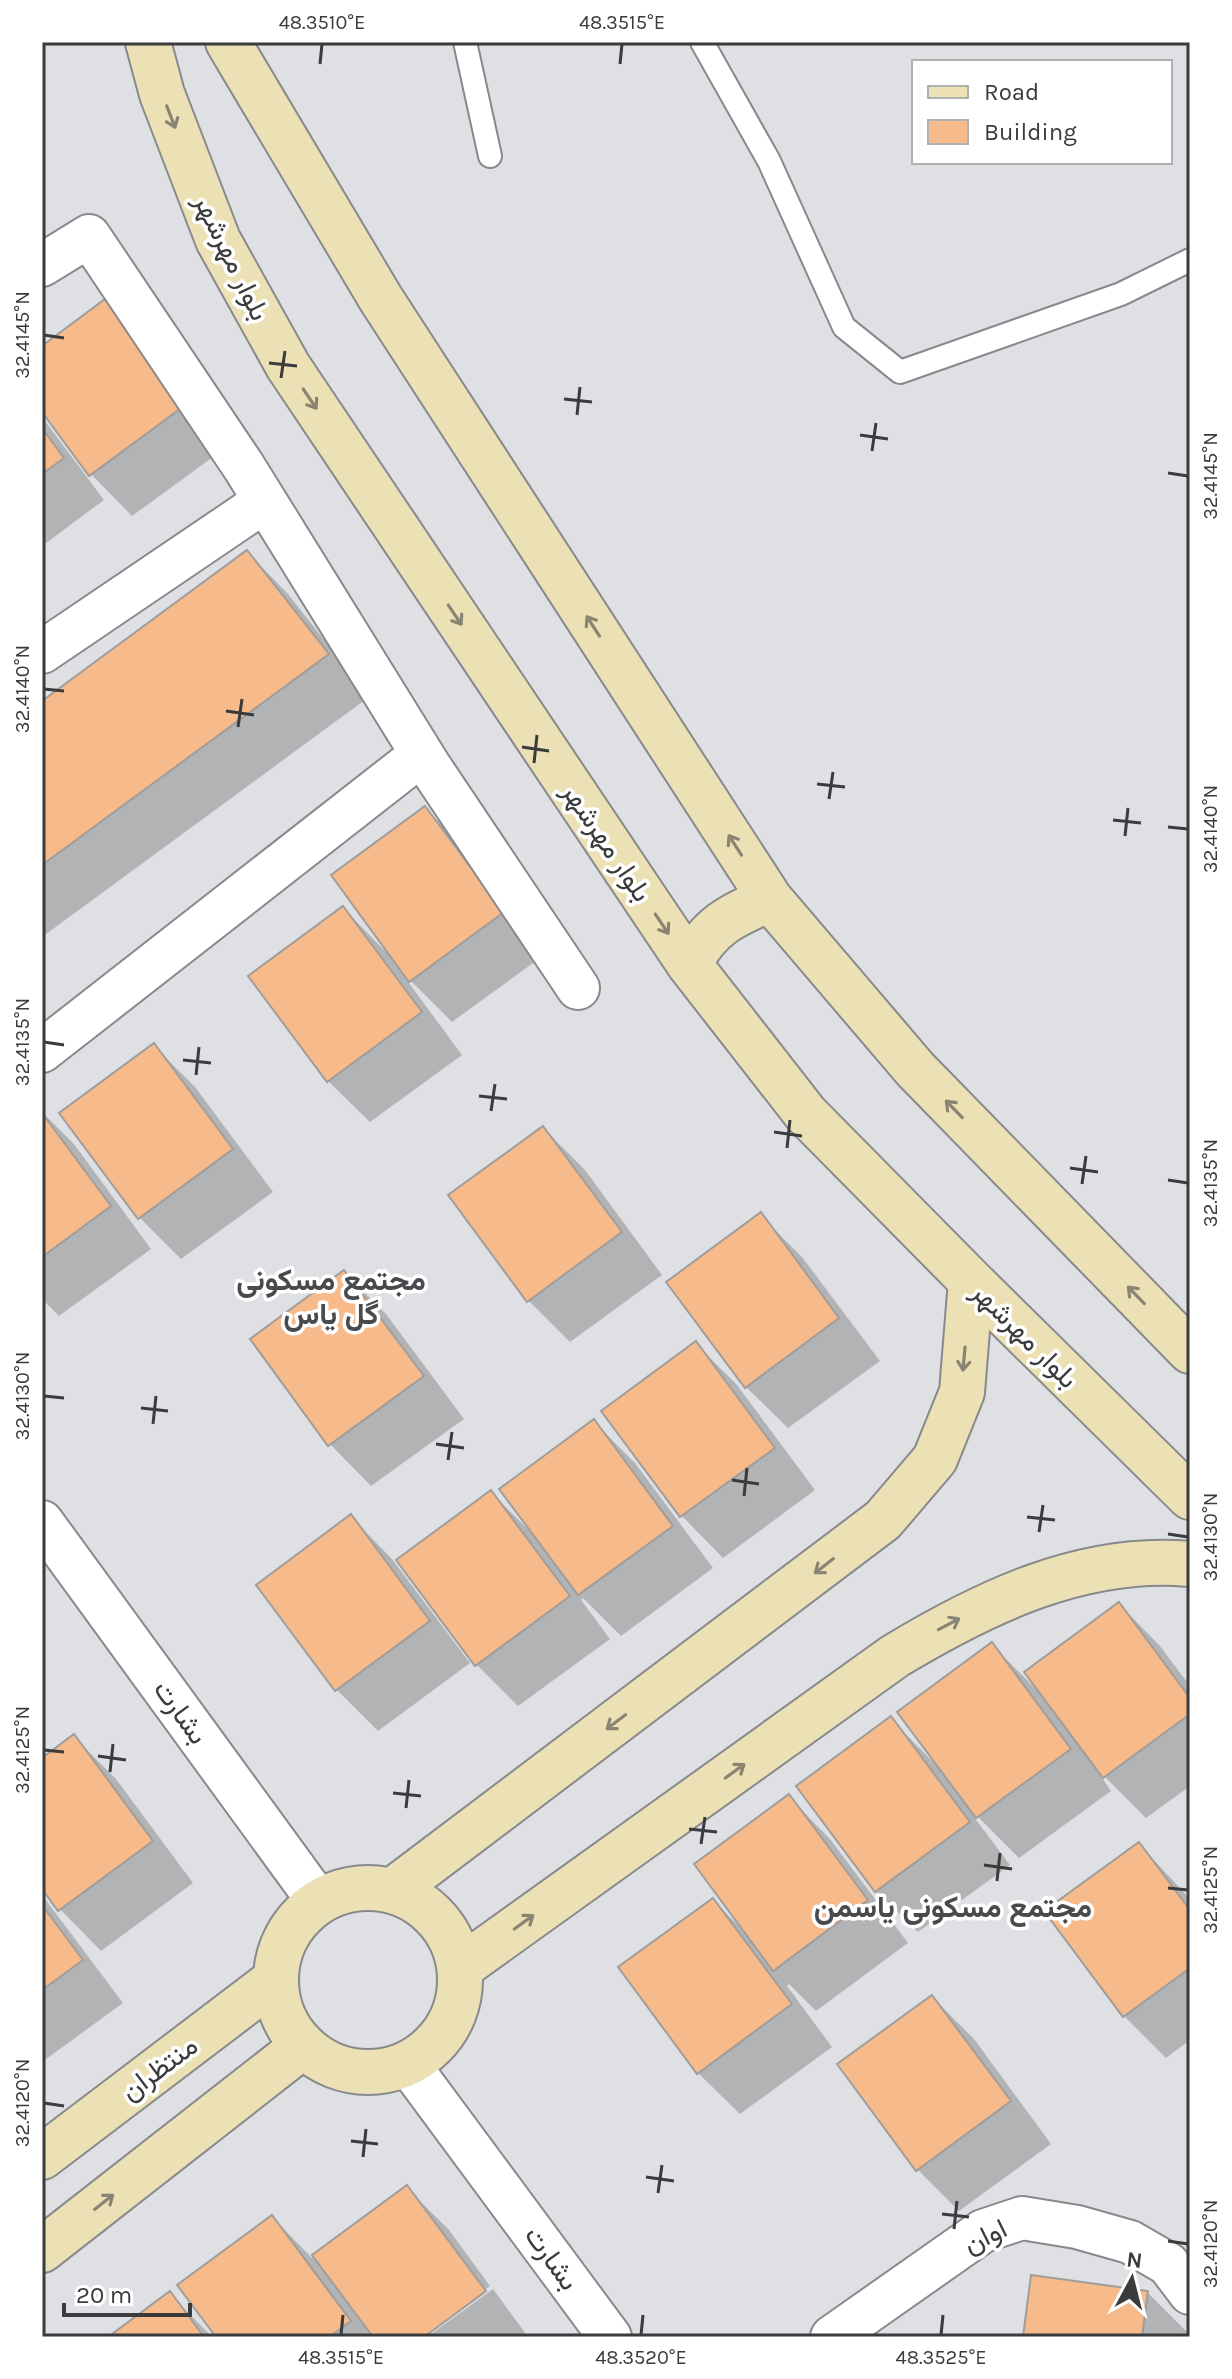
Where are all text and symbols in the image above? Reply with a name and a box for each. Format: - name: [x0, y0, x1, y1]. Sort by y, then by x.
- text: 48.3510°E: [279, 11, 365, 34]
- text: 48.3515°E: [579, 11, 665, 34]
- legend: [912, 60, 1172, 164]
- text: Road: [984, 78, 1039, 106]
- one-way arrow: [165, 104, 179, 128]
- text: Building: [984, 118, 1077, 146]
- street label: بلوار مهرشهر: [186, 187, 277, 326]
- text: 32.4145°N: [11, 291, 34, 379]
- one-way arrow: [302, 387, 318, 409]
- text: 32.4145°N: [1199, 432, 1222, 520]
- one-way arrow: [447, 603, 463, 626]
- one-way arrow: [585, 616, 602, 638]
- text: 32.4140°N: [11, 645, 34, 733]
- street label: بلوار مهرشهر: [554, 775, 659, 908]
- text: 32.4140°N: [1199, 785, 1222, 873]
- one-way arrow: [726, 834, 743, 856]
- one-way arrow: [654, 912, 670, 935]
- text: 32.4135°N: [11, 998, 34, 1086]
- one-way arrow: [945, 1100, 964, 1119]
- text: 32.4135°N: [1199, 1139, 1222, 1227]
- district label: مجتمع مسکونی گل یاس: [236, 1262, 426, 1332]
- street label: بلوار مهرشهر: [964, 1274, 1085, 1396]
- one-way arrow: [1126, 1285, 1145, 1305]
- one-way arrow: [957, 1345, 972, 1372]
- text: 32.4130°N: [11, 1352, 34, 1440]
- text: 32.4130°N: [1199, 1493, 1222, 1581]
- one-way arrow: [814, 1557, 835, 1575]
- one-way arrow: [937, 1616, 961, 1631]
- street label: بشارت: [146, 1674, 215, 1751]
- text: 32.4125°N: [11, 1706, 34, 1794]
- one-way arrow: [606, 1714, 628, 1731]
- one-way arrow: [724, 1763, 745, 1780]
- text: 32.4125°N: [1199, 1846, 1222, 1934]
- district label: مجتمع مسکونی یاسمن: [814, 1889, 1092, 1927]
- one-way arrow: [512, 1914, 534, 1930]
- street label: منتظران: [114, 2028, 205, 2108]
- text: 32.4120°N: [11, 2059, 34, 2147]
- one-way arrow: [92, 2193, 114, 2210]
- text: 32.4120°N: [1199, 2200, 1222, 2288]
- street label: اوان: [958, 2211, 1013, 2261]
- street label: بشارت: [517, 2220, 586, 2297]
- north arrow: [1092, 2239, 1172, 2319]
- text: N: [1125, 2246, 1144, 2274]
- scale bar: [64, 2267, 190, 2317]
- text: 20 m: [76, 2281, 132, 2309]
- text: 48.3515°E: [298, 2346, 384, 2369]
- text: 48.3520°E: [595, 2346, 687, 2369]
- text: 48.3525°E: [895, 2346, 987, 2369]

